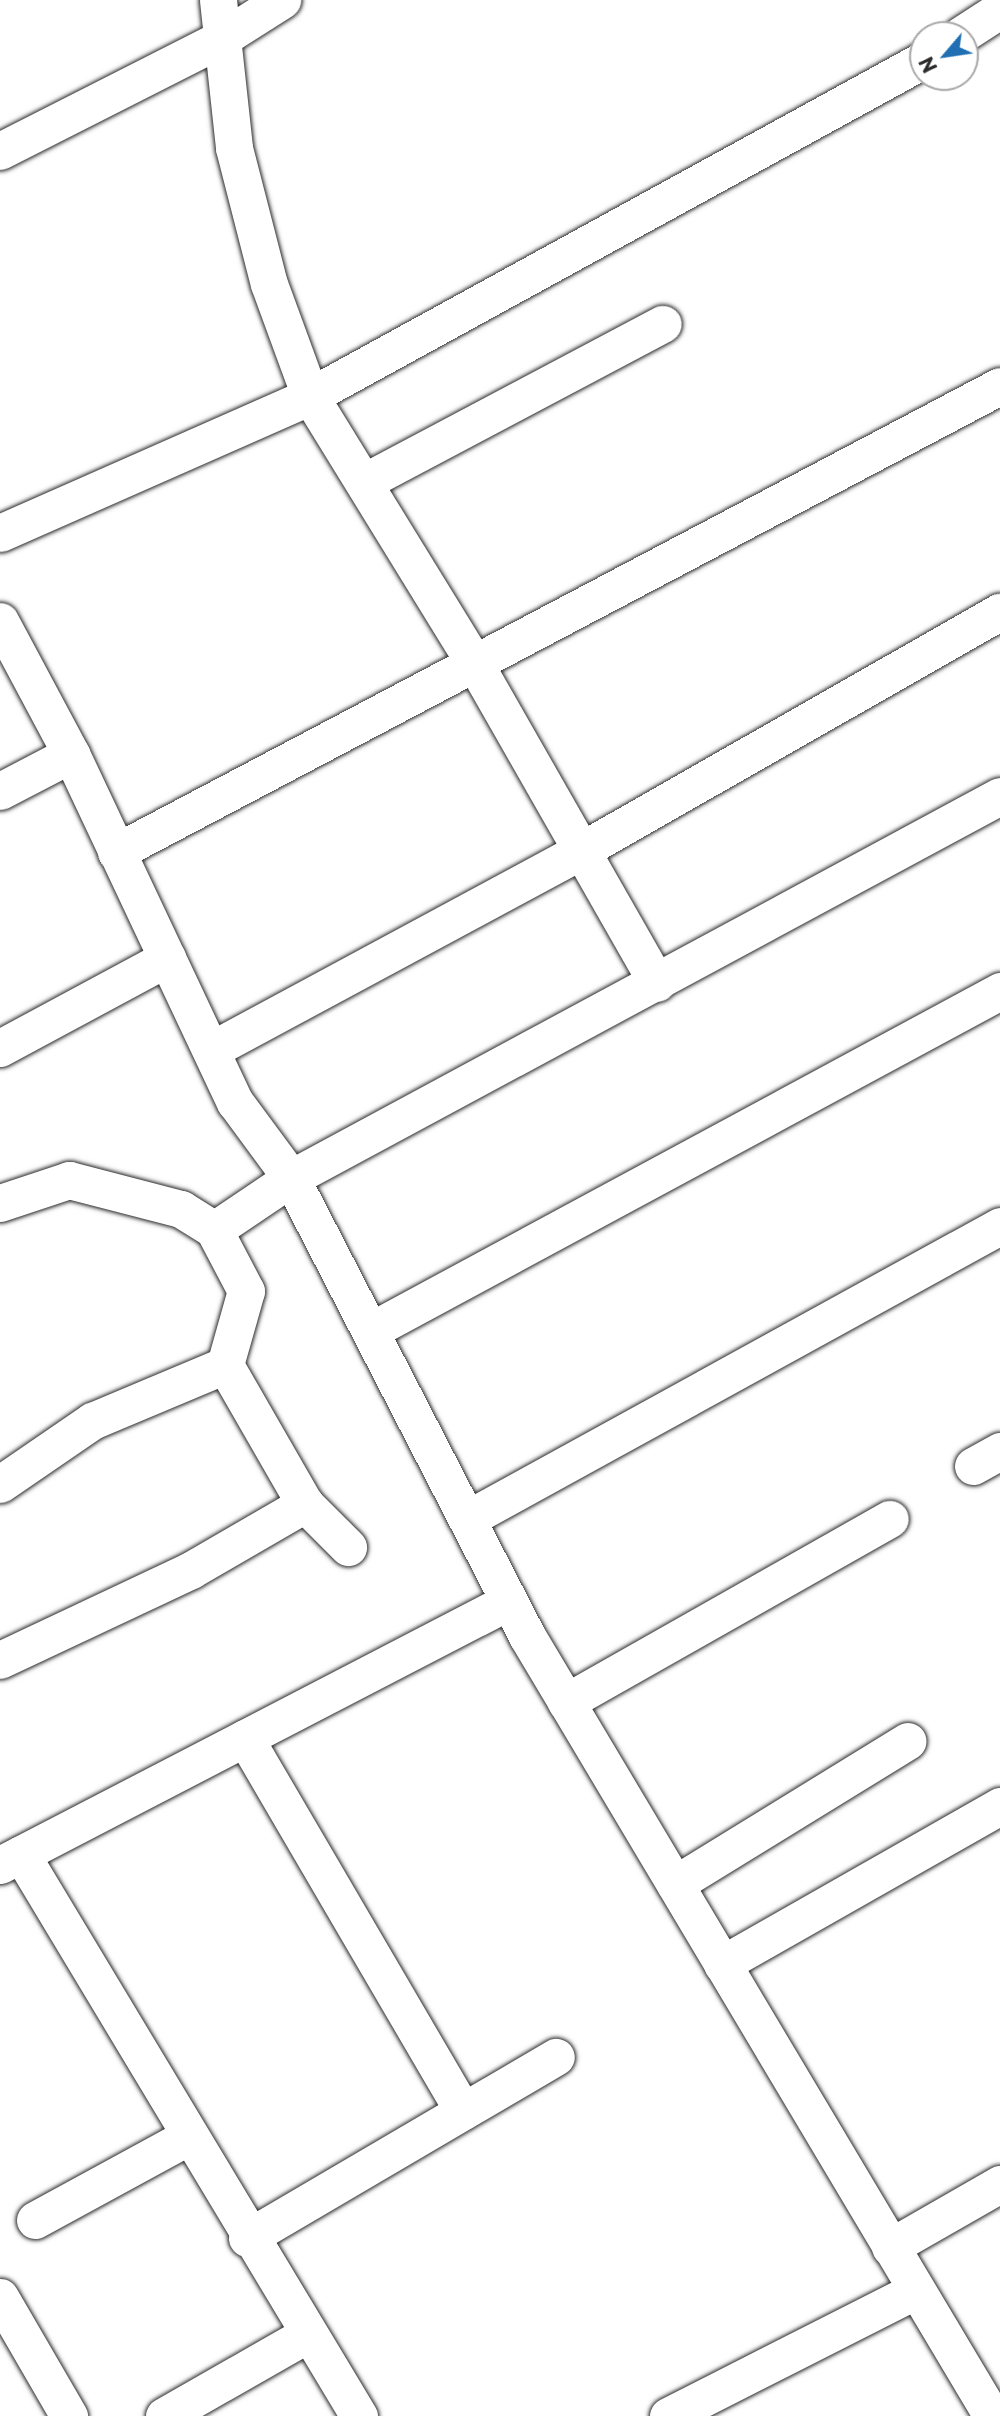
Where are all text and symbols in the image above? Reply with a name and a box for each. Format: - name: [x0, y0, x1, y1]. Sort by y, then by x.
- north arrow: [909, 21, 979, 91]
- text: N: [911, 52, 943, 79]

